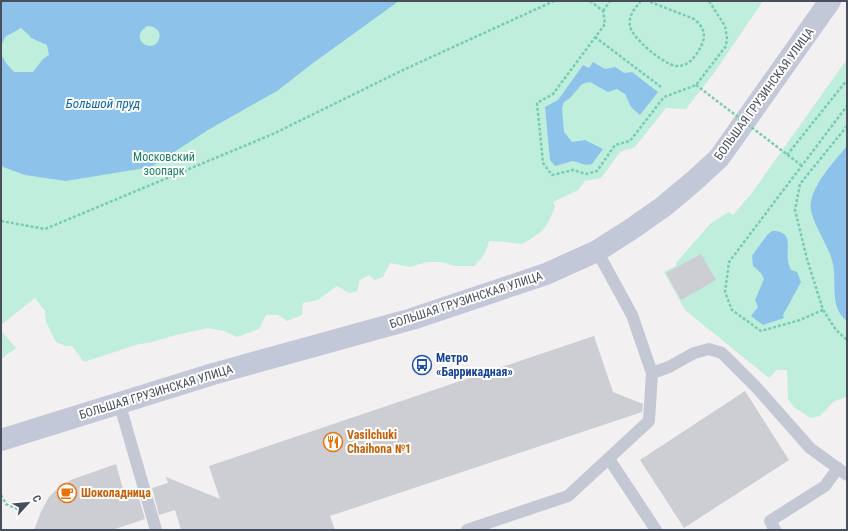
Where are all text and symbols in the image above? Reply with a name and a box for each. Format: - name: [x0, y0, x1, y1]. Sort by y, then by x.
- street label: БОЛЬШАЯ ГРУЗИНСКАЯ УЛИЦА: [711, 25, 817, 163]
- water label: Большой пруд: [66, 96, 140, 111]
- park label: Московский зоопарк: [133, 150, 195, 178]
- street label: БОЛЬШАЯ ГРУЗИНСКАЯ УЛИЦА: [388, 269, 544, 331]
- place label: Метро «Баррикадная»: [436, 351, 513, 379]
- bus stop icon: Метро «Баррикадная»: [411, 354, 433, 376]
- street label: БОЛЬШАЯ ГРУЗИНСКАЯ УЛИЦА: [78, 362, 235, 422]
- place label: Vasilchuki Chaihona №1: [347, 428, 411, 456]
- restaurant icon: Vasilchuki Chaihona №1: [322, 431, 344, 453]
- cafe icon: Шоколадница: [56, 482, 78, 504]
- north arrow: [8, 483, 48, 523]
- place label: Шоколадница: [81, 486, 151, 500]
- text: С: [29, 493, 44, 504]

